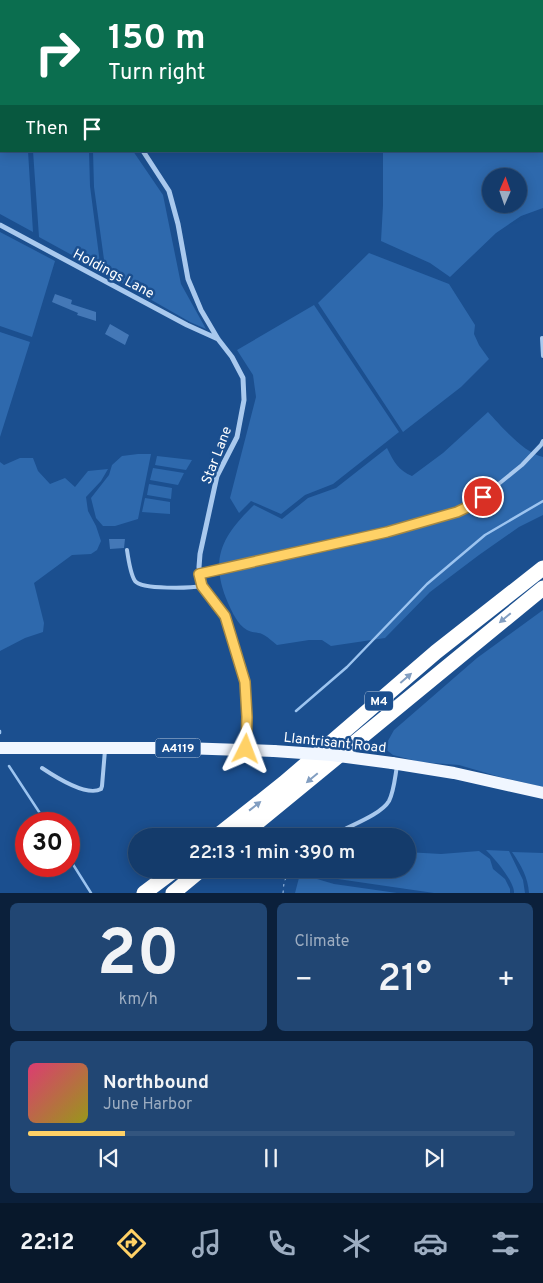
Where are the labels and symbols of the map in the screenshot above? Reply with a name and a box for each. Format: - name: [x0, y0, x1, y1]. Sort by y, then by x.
- north arrow: [482, 168, 528, 212]
- street label: Holdings Lane: [70, 246, 157, 303]
- street label: Star Lane: [199, 424, 236, 487]
- pin: [462, 476, 504, 518]
- one-way arrow: [498, 613, 511, 624]
- one-way arrow: [399, 673, 412, 684]
- road number: M4: [365, 691, 393, 710]
- position arrow: [219, 722, 271, 774]
- street label: Llantrisant Road: [283, 730, 387, 757]
- road number: A4119: [156, 738, 200, 758]
- one-way arrow: [306, 772, 319, 783]
- one-way arrow: [248, 801, 262, 811]
- speed limit sign: 30: [15, 812, 80, 877]

